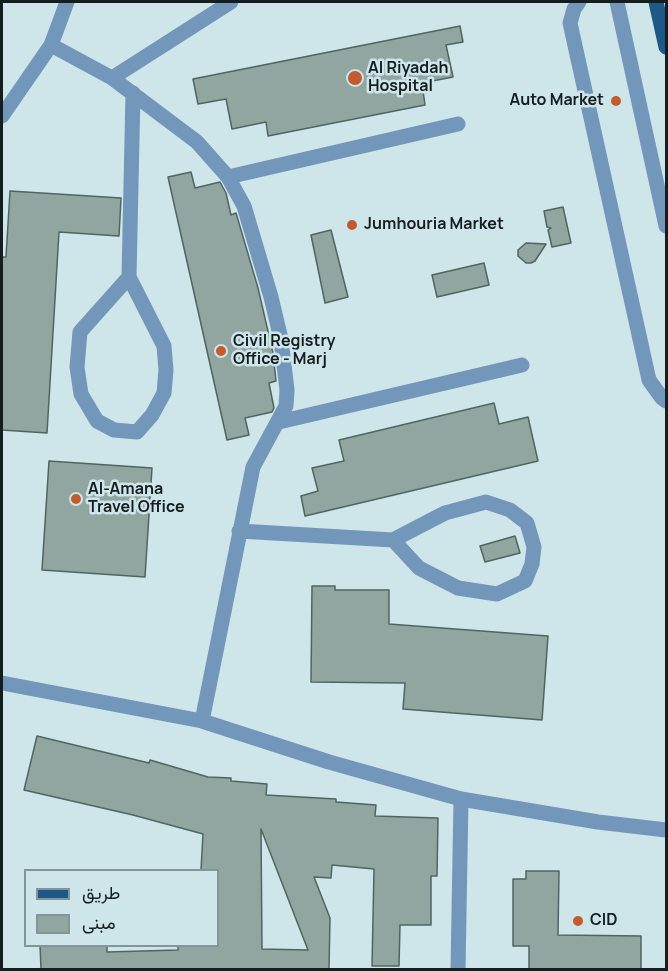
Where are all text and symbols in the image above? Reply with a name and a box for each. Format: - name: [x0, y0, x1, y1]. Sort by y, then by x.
- place label: Al Riyadah Hospital: [368, 59, 448, 97]
- marker: Al Riyadah Hospital: [346, 69, 364, 87]
- place label: Auto Market: [509, 91, 604, 111]
- marker: Auto Market: [609, 94, 623, 108]
- place label: Jumhouria Market: [364, 215, 504, 235]
- marker: Jumhouria Market: [345, 218, 359, 232]
- place label: Civil Registry Office - Marj: [233, 332, 336, 370]
- marker: Civil Registry Office - Marj: [214, 344, 228, 358]
- place label: Al-Amana Travel Office: [88, 480, 185, 518]
- marker: Al-Amana Travel Office: [69, 492, 83, 506]
- legend: [24, 869, 219, 947]
- text: طريق: [82, 880, 120, 904]
- text: مبنى: [82, 910, 116, 934]
- place label: CID: [590, 911, 618, 931]
- marker: CID: [571, 914, 585, 928]

